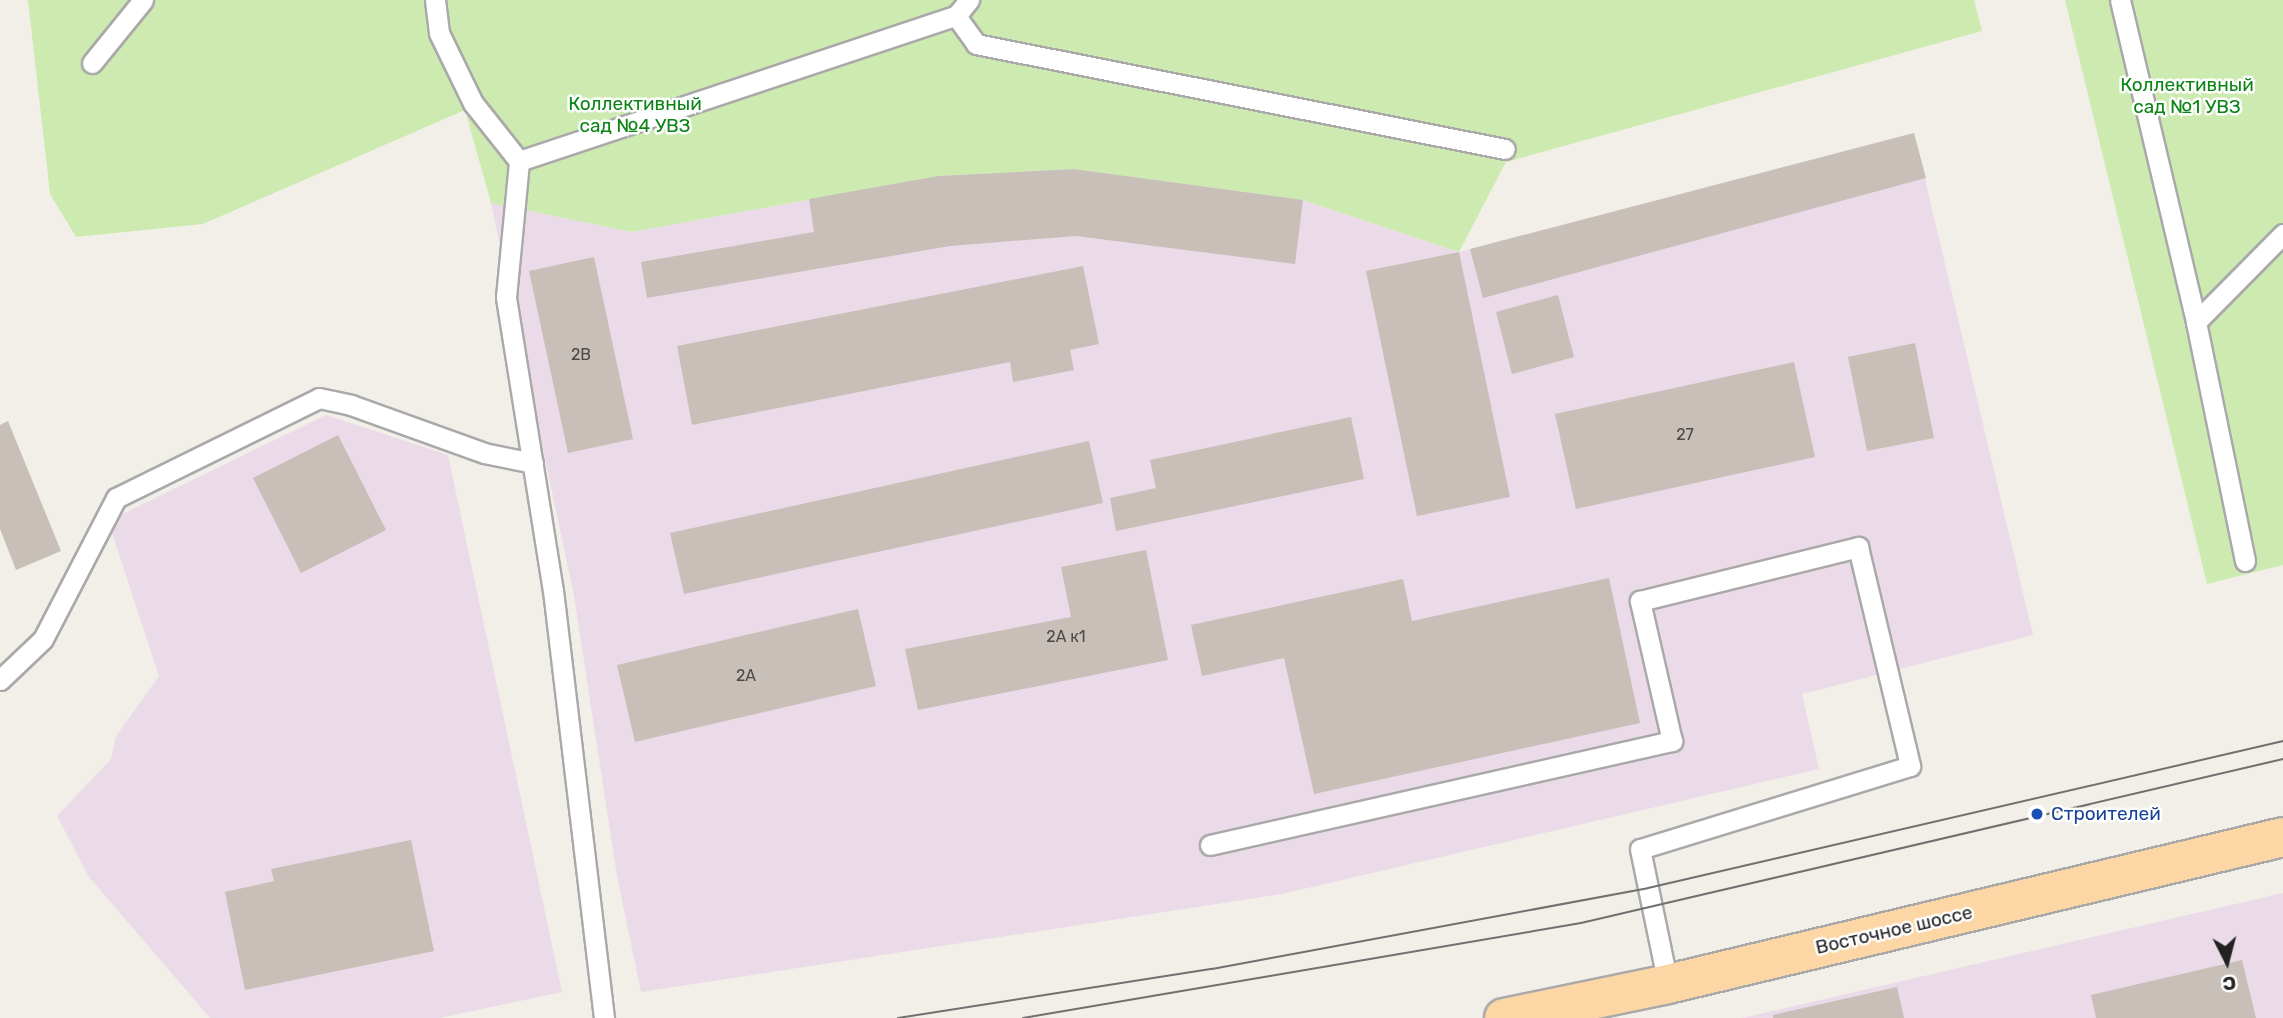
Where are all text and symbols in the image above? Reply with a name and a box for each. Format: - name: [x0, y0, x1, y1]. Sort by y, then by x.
- park label: Коллективный сад №1 УВЗ: [2120, 74, 2254, 118]
- park label: Коллективный сад №4 УВЗ: [568, 93, 702, 137]
- house number: 2В: [571, 345, 591, 365]
- house number: 27: [1676, 425, 1694, 445]
- house number: 2А к1: [1046, 627, 1086, 647]
- house number: 2А: [736, 666, 756, 686]
- place label: Строителей: [2051, 803, 2161, 825]
- marker: Строителей: [2029, 806, 2045, 822]
- street label: Восточное шоссе: [1813, 901, 1975, 959]
- north arrow: [2192, 927, 2262, 997]
- text: С: [2221, 971, 2237, 996]

